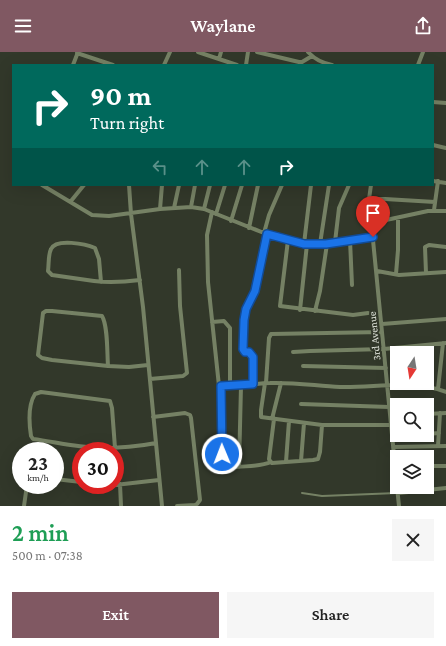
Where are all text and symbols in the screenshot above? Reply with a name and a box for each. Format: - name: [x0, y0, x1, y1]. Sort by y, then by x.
- icon: menu: [12, 15, 34, 37]
- icon: share: [412, 15, 434, 37]
- text: Waylane: [191, 16, 255, 36]
- icon: right: [24, 80, 76, 132]
- text: 90 m: [90, 80, 151, 111]
- text: Turn right: [90, 113, 164, 133]
- icon: left: [149, 156, 171, 178]
- icon: ahead: [191, 156, 213, 178]
- icon: ahead: [233, 156, 255, 178]
- icon: right: [275, 156, 297, 178]
- pin: [356, 196, 390, 237]
- icon: arrive: [362, 202, 384, 224]
- street label: 3rd Avenue: [365, 311, 383, 361]
- north arrow: [390, 346, 434, 390]
- map controls: [390, 346, 434, 494]
- button: search: [390, 398, 434, 442]
- position arrow: [201, 433, 243, 475]
- speed limit sign: 30: [72, 442, 124, 494]
- button: layers: [390, 450, 434, 494]
- text: 23: [28, 452, 48, 474]
- text: km/h: [27, 472, 49, 483]
- text: 2 min: [12, 519, 69, 546]
- button: close: [392, 519, 434, 561]
- text: 500 m · 07:38: [12, 548, 83, 563]
- button: Exit: [12, 592, 219, 638]
- button: Share: [227, 592, 434, 638]

